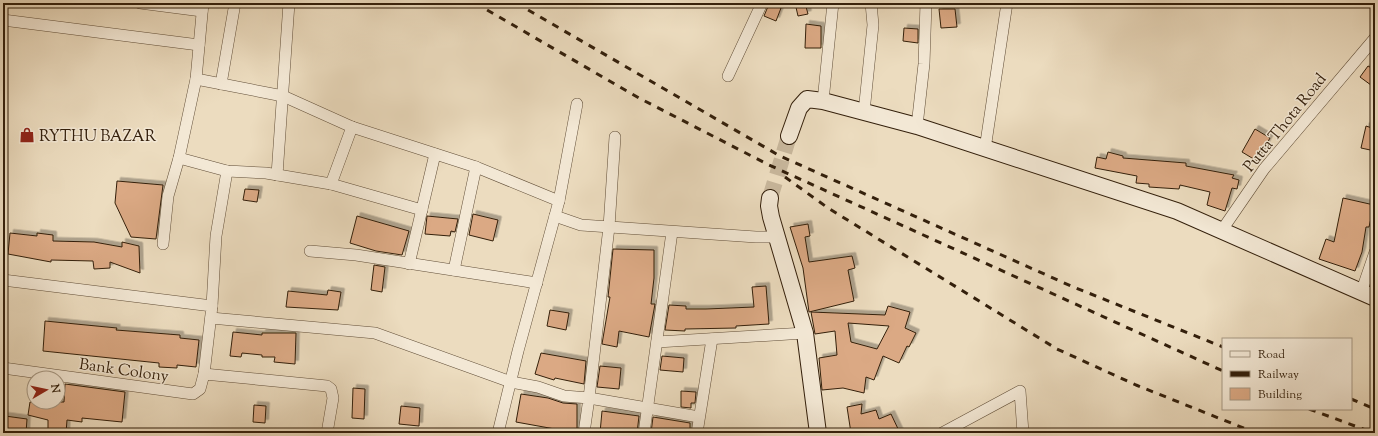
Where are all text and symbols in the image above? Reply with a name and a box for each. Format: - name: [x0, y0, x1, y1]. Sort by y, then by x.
- street label: Putta Thota Road: [1239, 69, 1333, 178]
- shop icon: RYTHU BAZAR: [18, 126, 36, 144]
- place label: RYTHU BAZAR: [39, 126, 157, 149]
- legend: [1222, 338, 1352, 410]
- text: Road: [1258, 346, 1285, 364]
- street label: Bank Colony: [77, 354, 170, 389]
- text: Railway: [1258, 366, 1299, 384]
- north arrow: [26, 370, 66, 410]
- text: N: [46, 382, 64, 394]
- text: Building: [1258, 386, 1302, 404]

